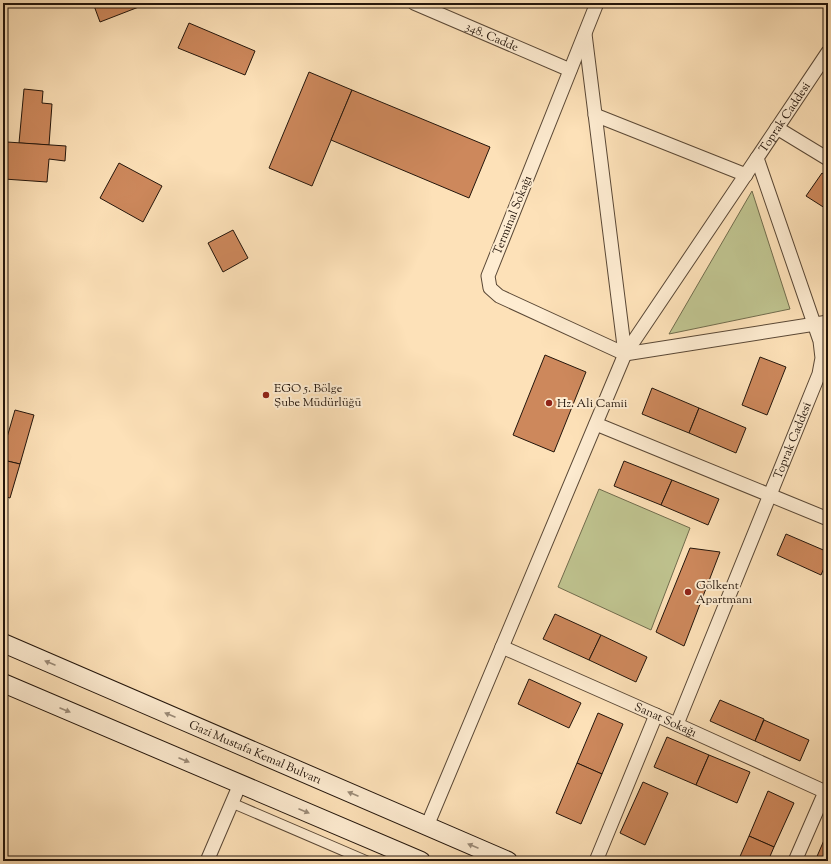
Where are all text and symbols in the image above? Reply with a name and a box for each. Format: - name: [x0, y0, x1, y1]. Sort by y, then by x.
- street label: 348. Cadde: [462, 18, 521, 57]
- street label: Toprak Caddesi: [755, 78, 816, 156]
- street label: Terminal Sokağı: [489, 172, 537, 258]
- place label: EGO 5. Bölge Şube Müdürlüğü: [274, 380, 361, 412]
- marker: EGO 5. Bölge Şube Müdürlüğü: [261, 390, 271, 400]
- place label: Hz. Ali Camii: [557, 395, 628, 413]
- marker: Hz. Ali Camii: [544, 398, 554, 408]
- street label: Toprak Caddesi: [769, 399, 817, 482]
- place label: Gölkent Apartmanı: [696, 577, 753, 609]
- marker: Gölkent Apartmanı: [683, 587, 693, 597]
- one-way arrow: [44, 660, 56, 666]
- street label: Sanat Sokağı: [631, 699, 700, 743]
- one-way arrow: [59, 707, 71, 713]
- one-way arrow: [164, 712, 175, 718]
- street label: Gazi Mustafa Kemal Bulvarı: [186, 716, 325, 790]
- one-way arrow: [179, 758, 191, 764]
- one-way arrow: [348, 791, 359, 797]
- one-way arrow: [298, 808, 310, 814]
- one-way arrow: [466, 842, 478, 848]

